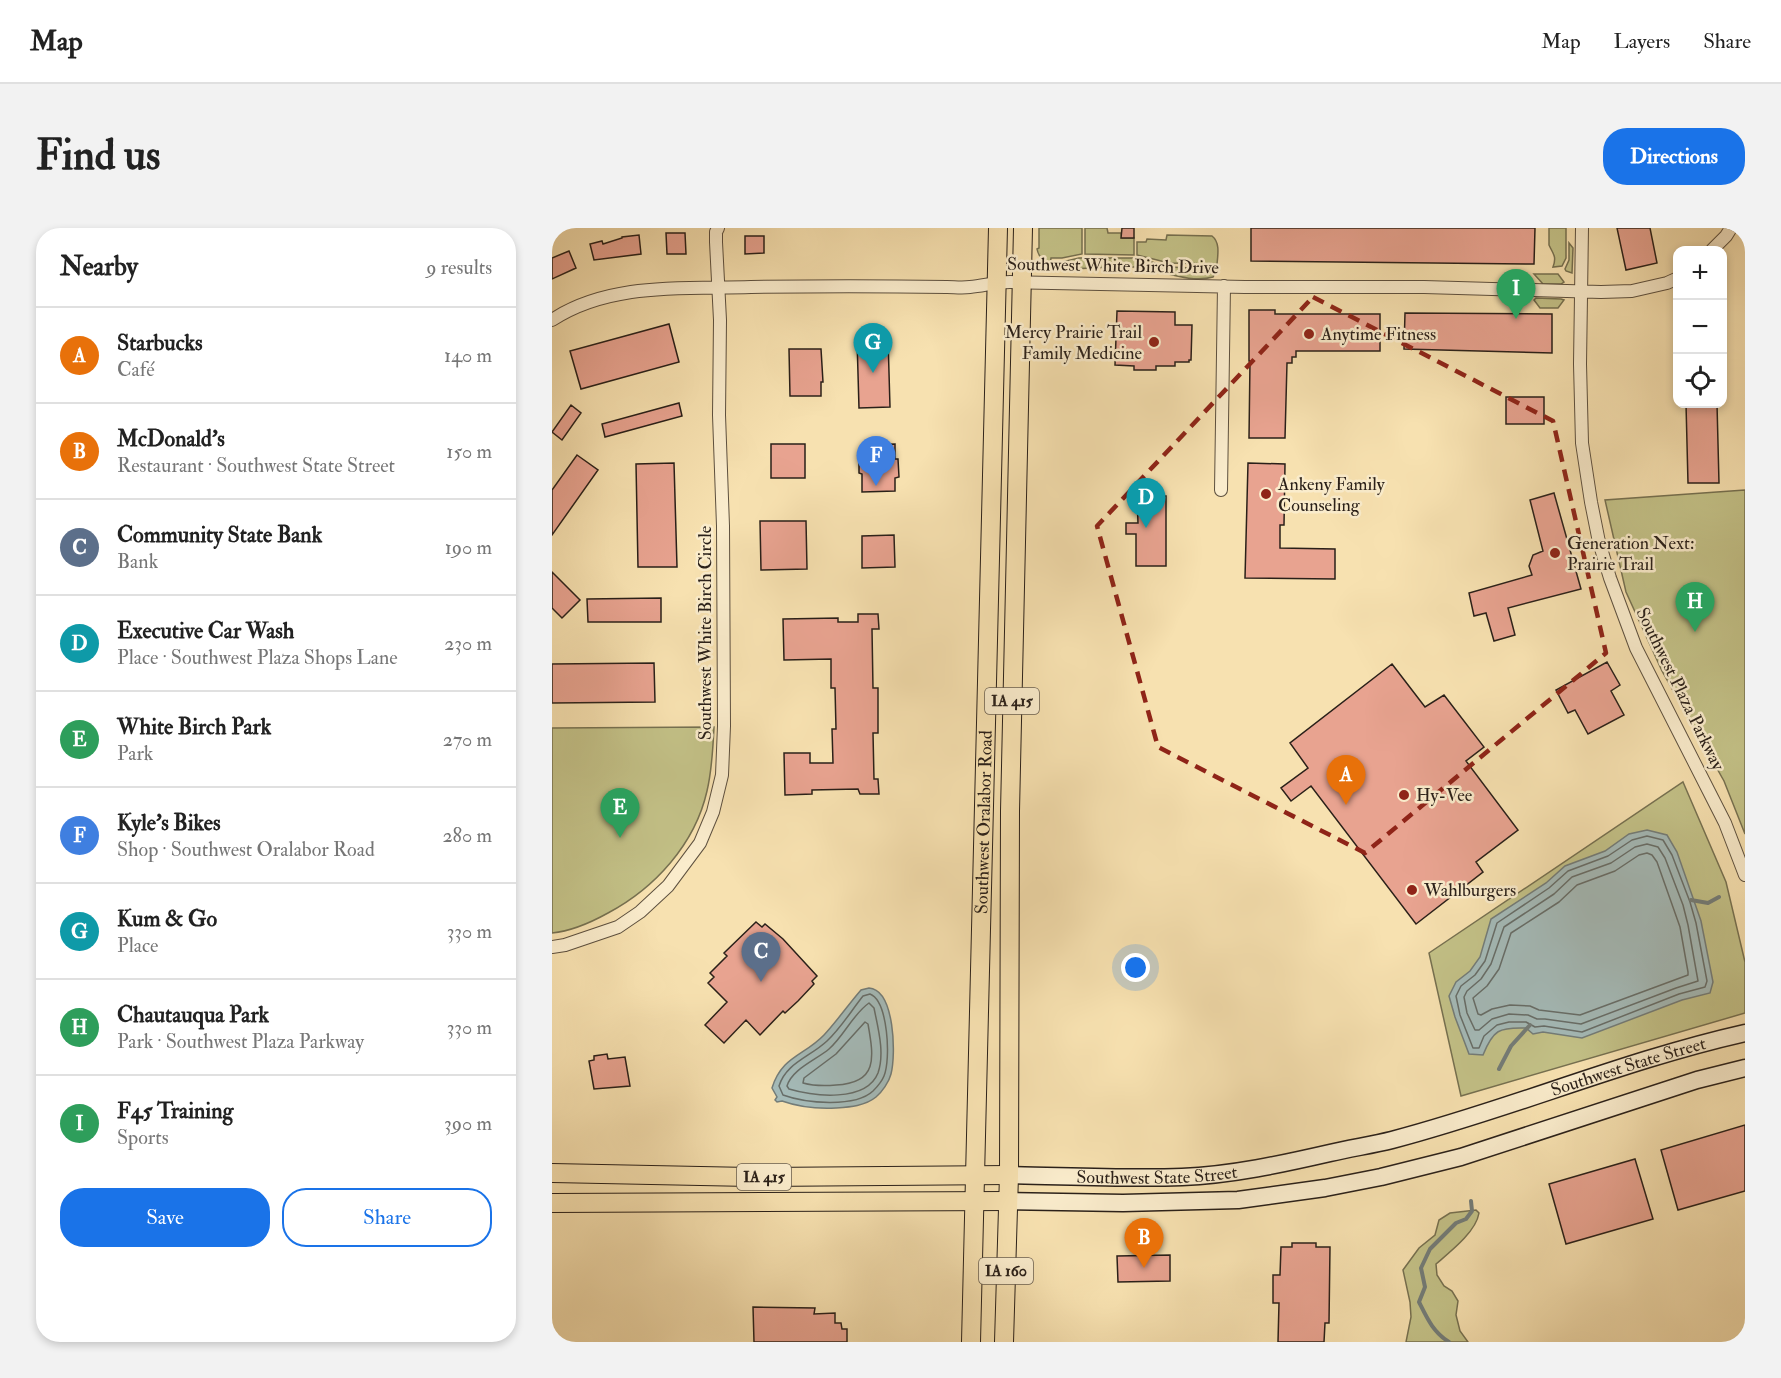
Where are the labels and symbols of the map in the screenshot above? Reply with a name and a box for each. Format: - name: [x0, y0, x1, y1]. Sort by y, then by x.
- street label: Southwest White Birch Drive: [1007, 253, 1220, 279]
- pin: I: [1496, 270, 1536, 319]
- place label: Mercy Prairie Trail Family Medicine: [1005, 321, 1142, 365]
- place label: Anytime Fitness: [1320, 323, 1436, 346]
- pin: G: [854, 324, 892, 373]
- marker: Anytime Fitness: [1302, 327, 1316, 341]
- marker: Mercy Prairie Trail Family Medicine: [1147, 335, 1161, 349]
- pin: F: [856, 436, 896, 486]
- place label: Ankeny Family Counseling: [1277, 473, 1386, 517]
- pin: D: [1126, 478, 1166, 528]
- marker: Ankeny Family Counseling: [1259, 487, 1273, 501]
- street label: Southwest White Birch Circle: [694, 525, 717, 740]
- place label: Generation Next: Prairie Trail: [1567, 532, 1694, 576]
- marker: Generation Next: Prairie Trail: [1548, 546, 1562, 560]
- pin: H: [1676, 582, 1714, 632]
- street label: Southwest Plaza Parkway: [1631, 604, 1730, 775]
- road number: IA 415: [985, 688, 1039, 714]
- street label: Southwest Oralabor Road: [970, 730, 997, 914]
- pin: A: [1326, 756, 1366, 805]
- place label: Hy-Vee: [1416, 784, 1473, 807]
- pin: E: [600, 788, 640, 838]
- marker: Hy-Vee: [1397, 788, 1411, 802]
- place label: Wahlburgers: [1423, 879, 1516, 902]
- marker: Wahlburgers: [1405, 883, 1419, 897]
- pin: C: [742, 932, 780, 982]
- your location: [1121, 953, 1150, 982]
- street label: Southwest State Street: [1548, 1032, 1708, 1102]
- street label: Southwest State Street: [1076, 1160, 1239, 1189]
- road number: IA 415: [737, 1164, 791, 1190]
- pin: B: [1124, 1218, 1164, 1268]
- road number: IA 160: [979, 1258, 1033, 1284]

